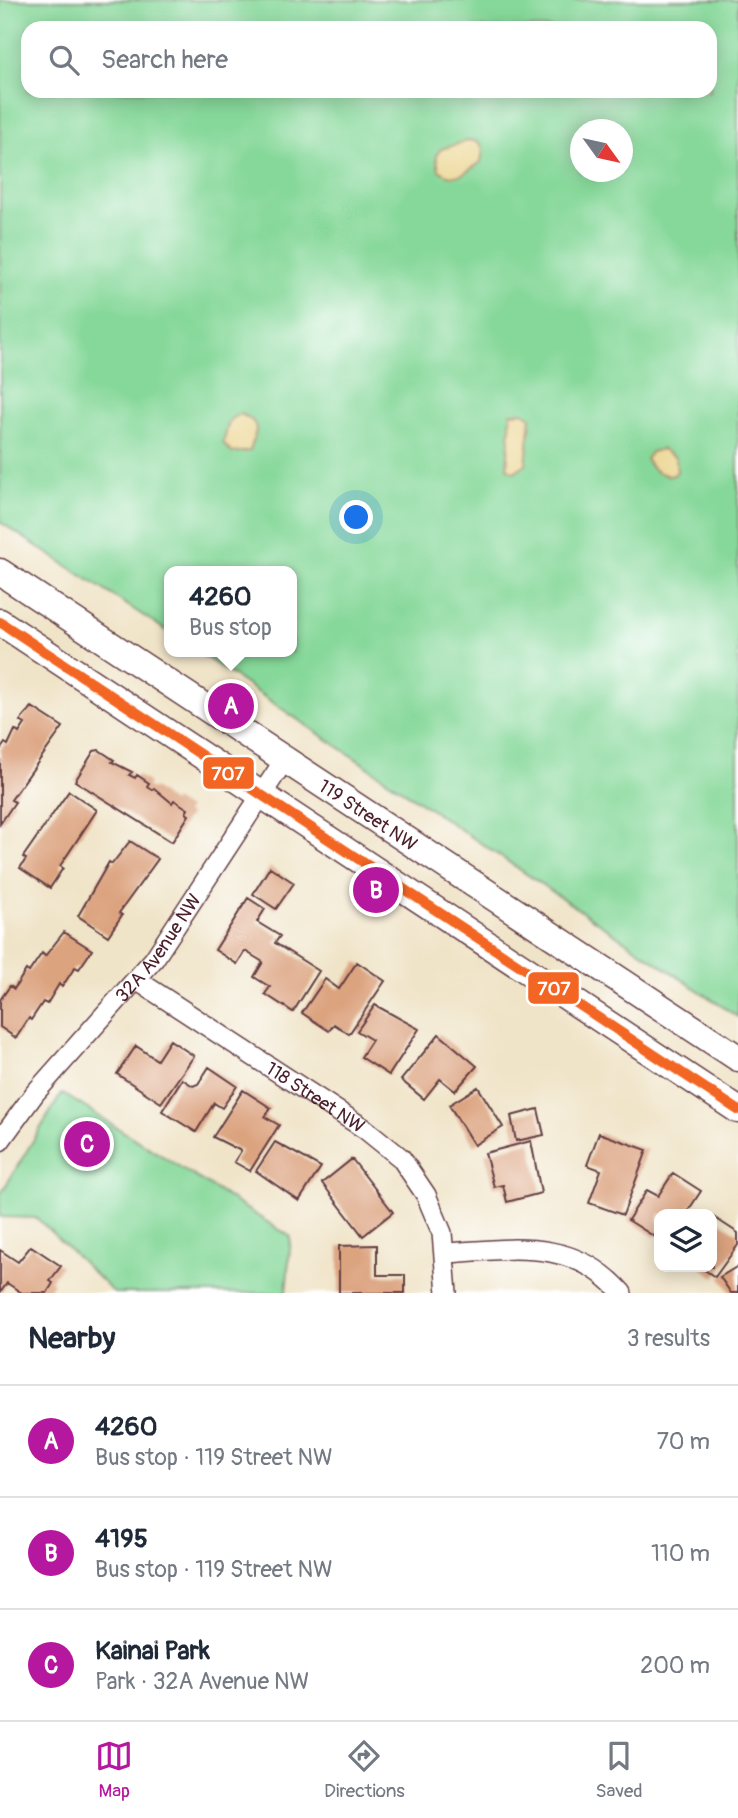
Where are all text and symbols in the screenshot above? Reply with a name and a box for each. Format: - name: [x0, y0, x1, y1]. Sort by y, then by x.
- search box: [21, 21, 717, 98]
- icon: search: [45, 41, 83, 79]
- text: Search here: [101, 44, 228, 76]
- north arrow: [570, 119, 633, 182]
- your location: [339, 500, 373, 534]
- popup: [164, 566, 297, 657]
- text: 4260: [189, 581, 252, 613]
- text: Bus stop: [189, 613, 272, 642]
- pin: A: [208, 680, 254, 732]
- line badge: 707: [202, 756, 255, 790]
- text: 707: [211, 762, 245, 786]
- street label: 119 Street NW: [314, 774, 422, 857]
- pin: B: [353, 864, 399, 916]
- street label: 32A Avenue NW: [110, 889, 207, 1007]
- line badge: 707: [527, 971, 580, 1005]
- text: 707: [537, 977, 571, 1001]
- street label: 118 Street NW: [261, 1057, 369, 1139]
- pin: C: [64, 1118, 110, 1170]
- map controls: [654, 1209, 717, 1272]
- button: layers: [654, 1209, 717, 1272]
- text: Nearby: [28, 1320, 115, 1357]
- text: 3 results: [627, 1324, 710, 1353]
- text: 4260: [95, 1411, 158, 1443]
- text: A: [44, 1427, 58, 1456]
- text: 70 m: [657, 1427, 710, 1456]
- text: Bus stop · 119 Street NW: [95, 1443, 333, 1472]
- text: 4195: [95, 1523, 148, 1555]
- text: B: [44, 1539, 58, 1568]
- text: 110 m: [651, 1539, 710, 1568]
- text: Bus stop · 119 Street NW: [95, 1555, 333, 1584]
- text: Kainai Park: [95, 1635, 210, 1667]
- text: C: [44, 1651, 58, 1680]
- text: 200 m: [640, 1651, 710, 1680]
- text: Park · 32A Avenue NW: [95, 1667, 309, 1696]
- tab: Map: [95, 1737, 133, 1803]
- tab: Directions: [324, 1737, 405, 1803]
- tab: Saved: [595, 1737, 643, 1803]

